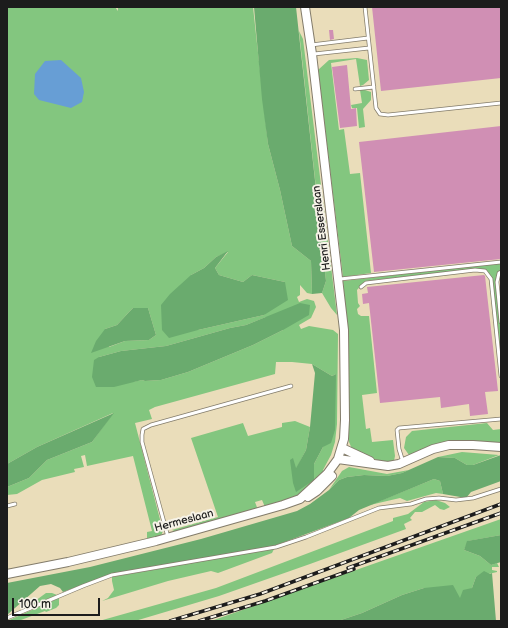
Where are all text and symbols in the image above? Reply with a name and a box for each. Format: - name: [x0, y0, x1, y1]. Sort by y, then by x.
- street label: Henri Esserslaan: [310, 185, 334, 271]
- street label: Hermeslaan: [153, 507, 215, 535]
- scale bar: [14, 590, 102, 616]
- text: 100 m: [19, 597, 51, 612]

